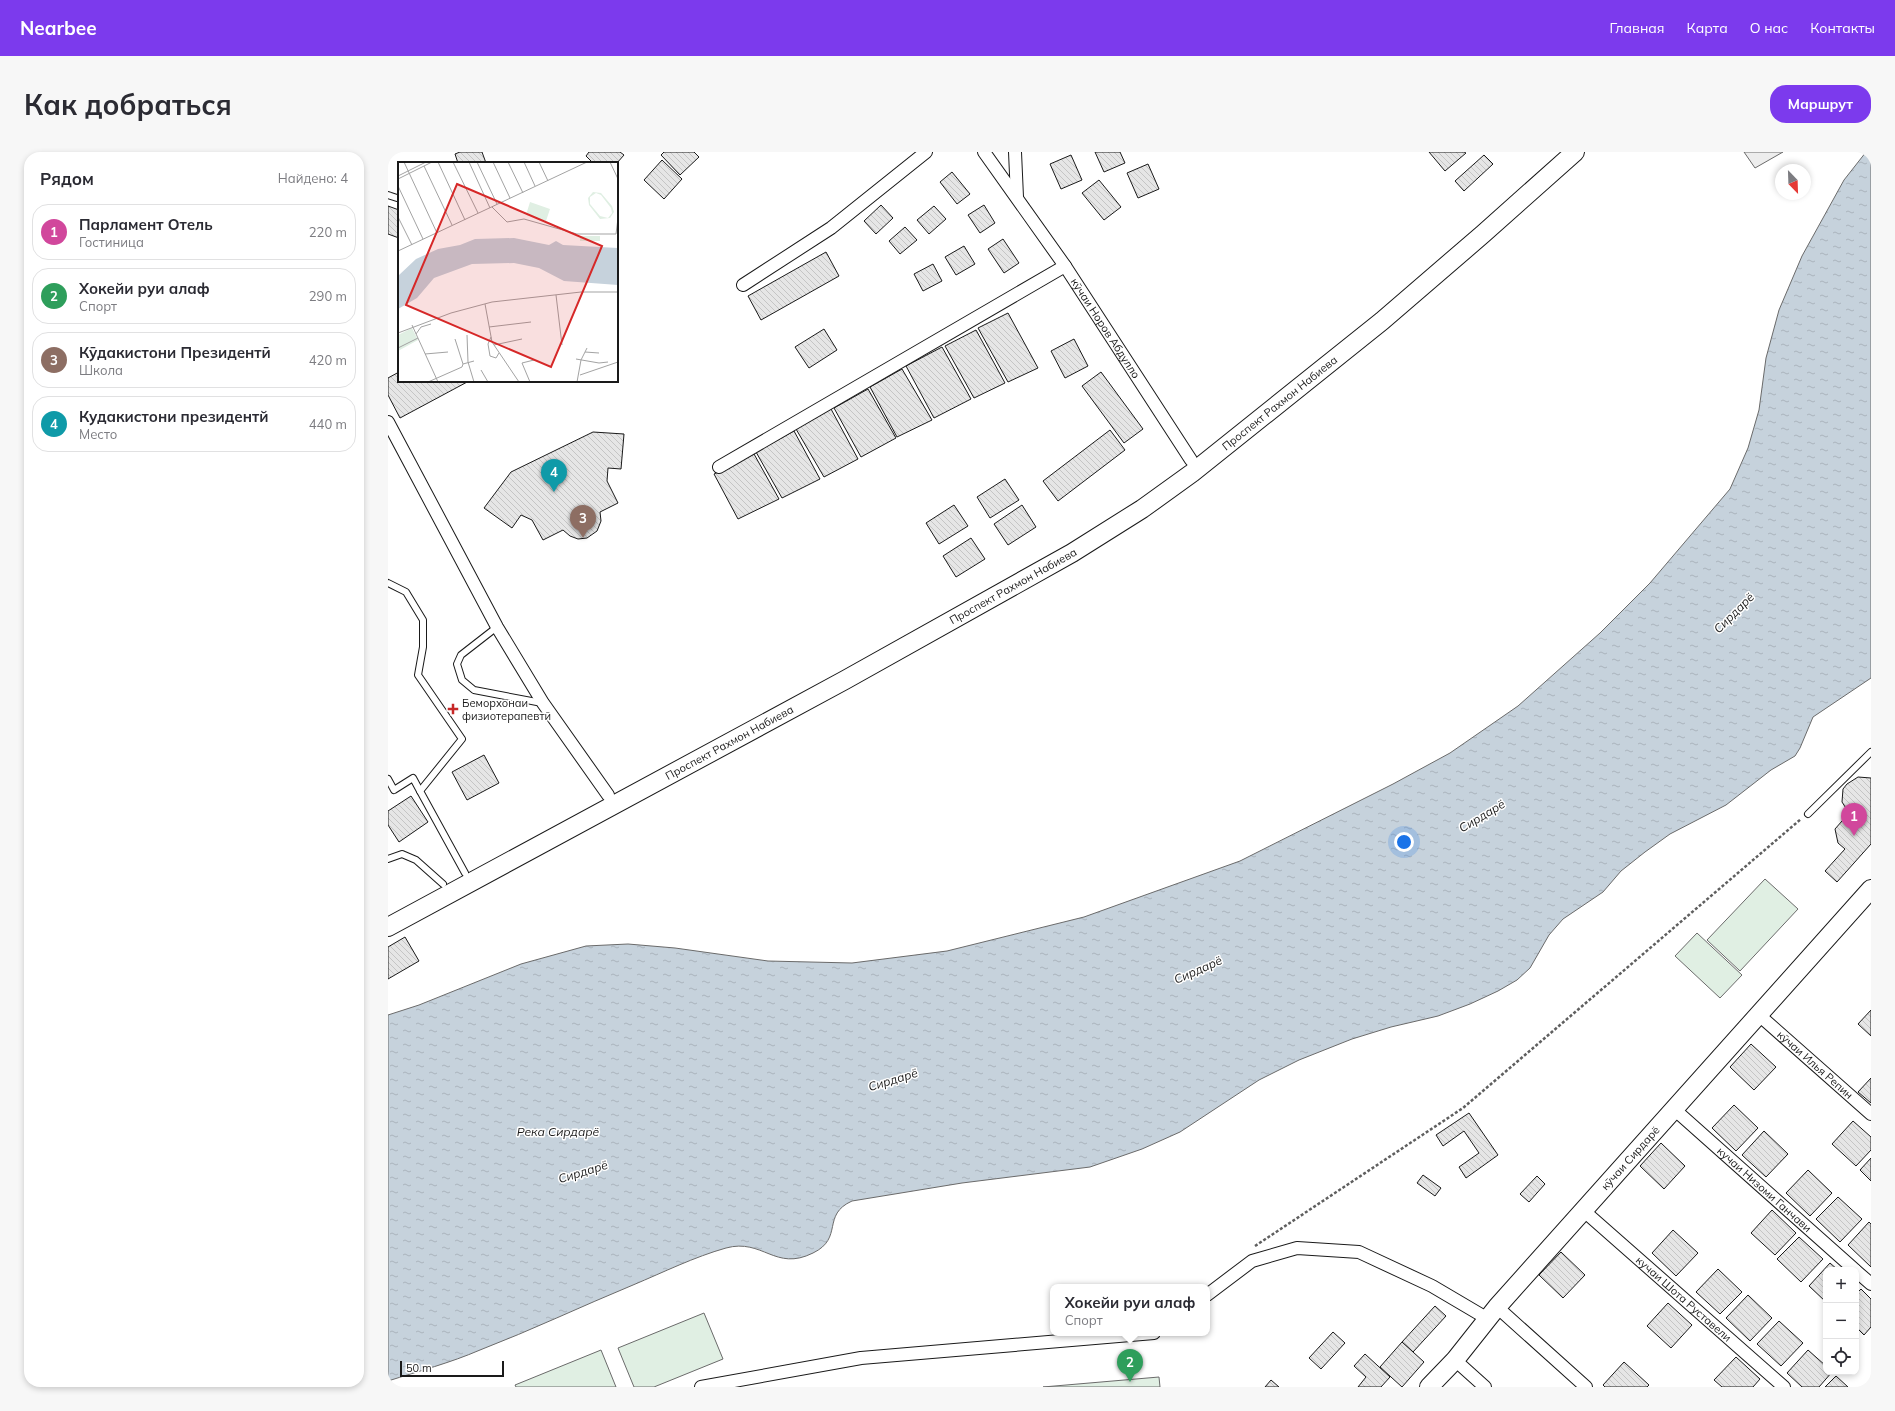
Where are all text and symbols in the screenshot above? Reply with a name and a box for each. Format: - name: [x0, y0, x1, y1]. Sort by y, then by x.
- text: Nearbee: [20, 16, 97, 40]
- text: Главная: [1610, 19, 1665, 37]
- text: Карта: [1687, 19, 1728, 37]
- text: О нас: [1750, 19, 1788, 37]
- text: Контакты: [1810, 19, 1875, 37]
- button: Маршрут: [1770, 85, 1871, 123]
- text: Как добраться: [24, 87, 232, 122]
- inset map: [398, 162, 618, 382]
- north arrow: [1775, 164, 1811, 200]
- text: Рядом: [40, 168, 94, 189]
- text: Найдено: 4: [278, 170, 348, 186]
- text: Парламент Отель: [79, 215, 213, 234]
- text: 1: [50, 224, 58, 240]
- text: 220 m: [309, 224, 347, 240]
- text: Гостиница: [79, 234, 144, 250]
- street label: кӯчаи Норов Абдулло: [1068, 275, 1143, 381]
- text: Хокейи руи алаф: [79, 279, 210, 298]
- text: 2: [50, 288, 58, 304]
- text: 290 m: [309, 288, 347, 304]
- text: Спорт: [79, 298, 117, 314]
- text: Кӯдакистони Президентӣ: [79, 343, 271, 362]
- text: 3: [50, 352, 58, 368]
- text: 420 m: [309, 352, 347, 368]
- street label: Проспект Рахмон Набиева: [1219, 353, 1340, 453]
- text: Школа: [79, 362, 123, 378]
- text: Кудакистони президентй: [79, 407, 269, 426]
- text: 4: [50, 416, 58, 432]
- text: 440 m: [309, 416, 347, 432]
- text: Место: [79, 426, 117, 442]
- pin: 4: [541, 459, 567, 492]
- pin: 3: [570, 505, 596, 538]
- street label: Проспект Рахмон Набиева: [947, 545, 1079, 627]
- water label: Сирдарё: [1710, 589, 1757, 636]
- place label: Беморхонаи физиотерапевтӣ: [462, 696, 551, 723]
- street label: Проспект Рахмон Набиева: [663, 702, 796, 783]
- marker: Беморхонаи физиотерапевтӣ: [447, 703, 459, 715]
- water label: Сирдарё: [1456, 796, 1508, 835]
- pin: 1: [1841, 803, 1867, 836]
- your location: [1394, 832, 1414, 852]
- water label: Сирдарё: [1171, 952, 1225, 987]
- street label: кӯчаи Илья Репин: [1774, 1027, 1856, 1102]
- water label: Сирдарё: [866, 1065, 920, 1094]
- street label: кӯчаи Сирдарё: [1598, 1123, 1663, 1193]
- water label: Река Сирдарё: [517, 1124, 600, 1139]
- street label: кучаи Низоми Ганчави: [1714, 1144, 1814, 1235]
- water label: Сирдарё: [556, 1157, 610, 1186]
- street label: кучаи Шота Руставели: [1633, 1253, 1735, 1345]
- map controls: [1823, 1267, 1859, 1375]
- button: +: [1823, 1267, 1859, 1303]
- popup: [1050, 1284, 1210, 1336]
- text: Хокейи руи алаф: [1065, 1293, 1195, 1312]
- button: −: [1823, 1303, 1859, 1339]
- text: Спорт: [1065, 1312, 1103, 1328]
- button: locate: [1823, 1339, 1859, 1375]
- pin: 2: [1117, 1349, 1143, 1382]
- scale bar: [400, 1359, 504, 1378]
- text: 50 m: [406, 1361, 432, 1375]

